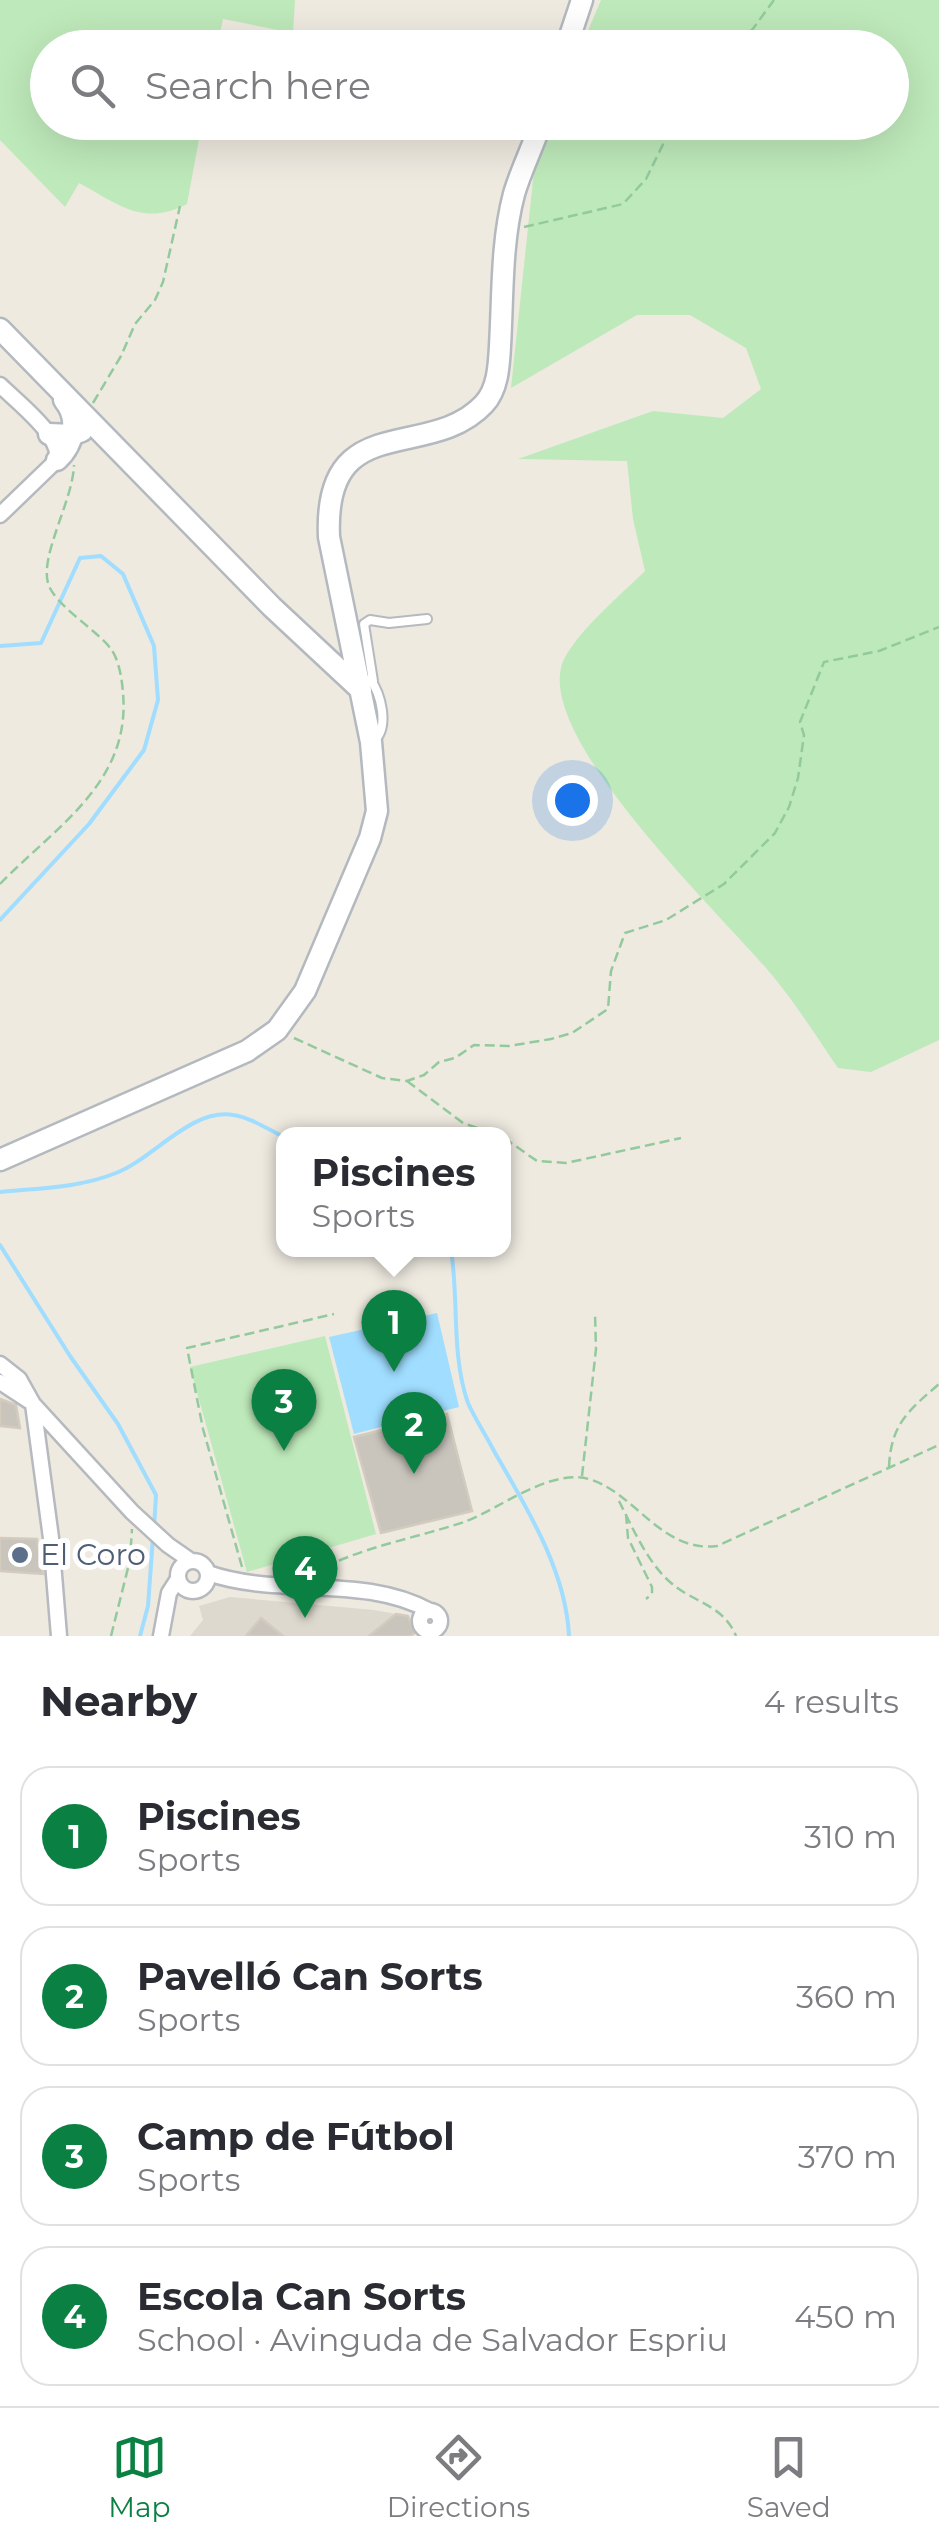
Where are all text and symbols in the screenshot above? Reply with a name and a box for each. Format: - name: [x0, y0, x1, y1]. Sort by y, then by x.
- search box: [30, 30, 909, 140]
- icon: search: [65, 58, 120, 113]
- text: Search here: [145, 62, 371, 109]
- your location: [547, 775, 598, 826]
- popup: [276, 1127, 511, 1257]
- text: Piscines: [312, 1149, 475, 1196]
- text: Sports: [312, 1196, 415, 1235]
- pin: 1: [362, 1290, 426, 1372]
- pin: 3: [252, 1368, 316, 1451]
- pin: 2: [382, 1392, 446, 1474]
- place label: El Coro: [40, 1536, 146, 1573]
- pin: 4: [272, 1536, 338, 1618]
- marker: El Coro: [9, 1544, 31, 1566]
- text: Nearby: [40, 1675, 197, 1727]
- text: 4 results: [764, 1682, 899, 1721]
- text: Piscines: [137, 1793, 301, 1840]
- text: 1: [68, 1817, 81, 1856]
- text: 310 m: [804, 1817, 897, 1856]
- text: Sports: [137, 1840, 240, 1879]
- text: Pavelló Can Sorts: [137, 1953, 483, 2000]
- text: 2: [65, 1977, 84, 2016]
- text: 360 m: [796, 1977, 897, 2016]
- text: Sports: [137, 2000, 240, 2039]
- text: Camp de Fútbol: [137, 2113, 455, 2160]
- text: 3: [65, 2137, 84, 2176]
- text: 370 m: [798, 2137, 897, 2176]
- text: Sports: [137, 2160, 240, 2199]
- text: Escola Can Sorts: [137, 2273, 466, 2320]
- text: 4: [63, 2297, 86, 2336]
- text: 450 m: [794, 2297, 897, 2336]
- text: School · Avinguda de Salvador Espriu: [137, 2320, 728, 2359]
- tab: Map: [108, 2430, 170, 2524]
- tab: Directions: [387, 2430, 530, 2524]
- tab: Saved: [747, 2430, 831, 2524]

